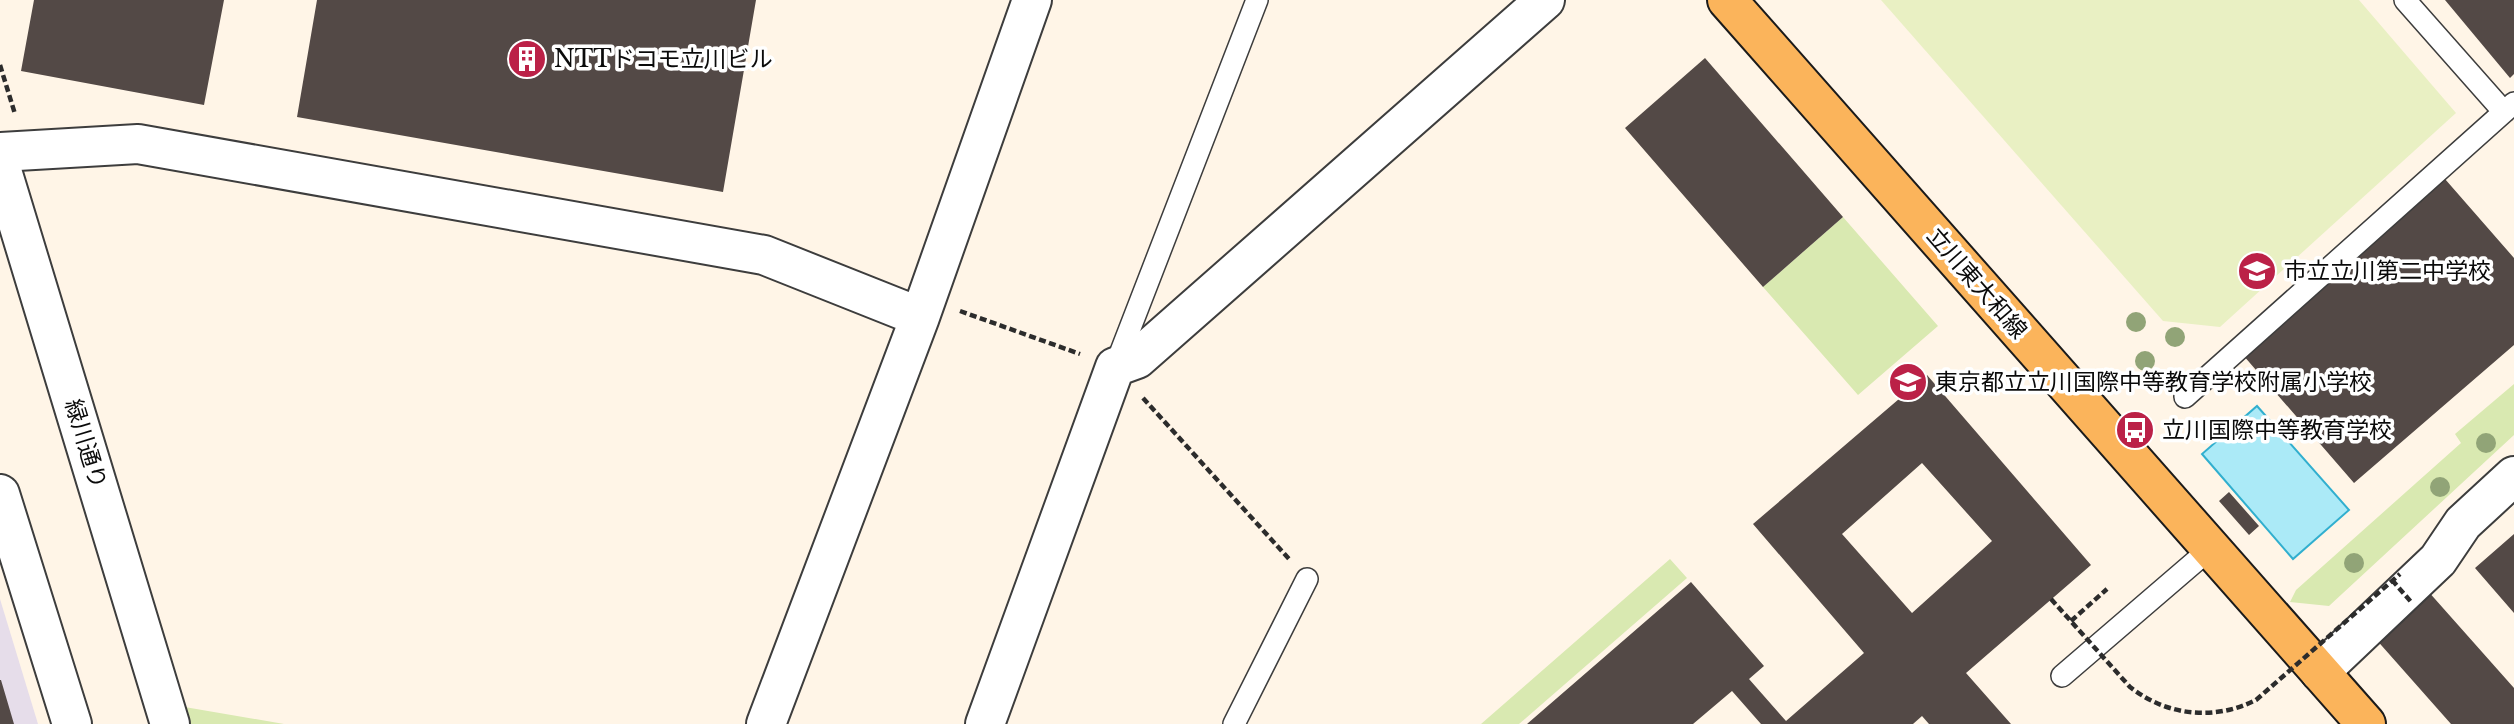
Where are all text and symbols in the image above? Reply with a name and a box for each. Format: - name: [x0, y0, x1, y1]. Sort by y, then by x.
- building icon: NTTドコモ立川ビル: [506, 38, 548, 80]
- place label: NTTドコモ立川ビル: [554, 45, 773, 73]
- street label: 立川東大和線: [1921, 222, 2033, 344]
- school or university icon: 市立立川第二中学校: [2236, 250, 2278, 292]
- place label: 市立立川第二中学校: [2284, 257, 2491, 285]
- school or university icon: 東京都立立川国際中等教育学校附属小学校: [1887, 361, 1929, 403]
- place label: 東京都立立川国際中等教育学校附属小学校: [1935, 368, 2372, 396]
- street label: 緑川通り: [59, 396, 113, 492]
- bus stop icon: 立川国際中等教育学校: [2114, 409, 2156, 451]
- place label: 立川国際中等教育学校: [2162, 416, 2392, 444]

